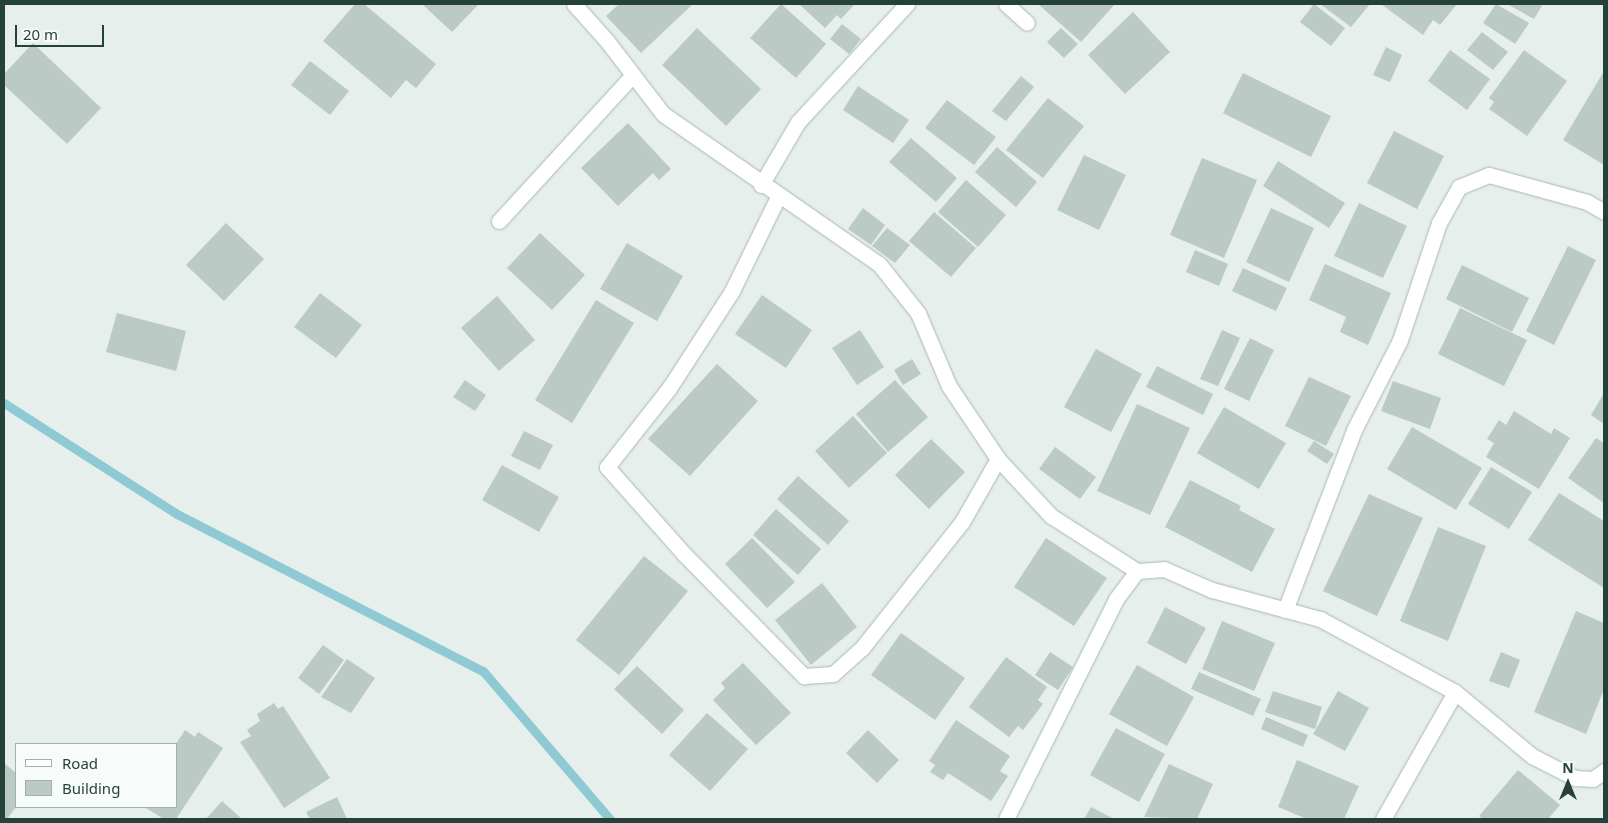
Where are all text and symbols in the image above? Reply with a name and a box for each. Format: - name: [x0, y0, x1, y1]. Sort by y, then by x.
- scale bar: [18, 15, 106, 47]
- text: 20 m: [23, 24, 58, 44]
- legend: [15, 743, 178, 808]
- text: Road: [62, 753, 98, 773]
- north arrow: [1543, 758, 1593, 808]
- text: N: [1562, 758, 1574, 777]
- text: Building: [62, 778, 120, 798]

